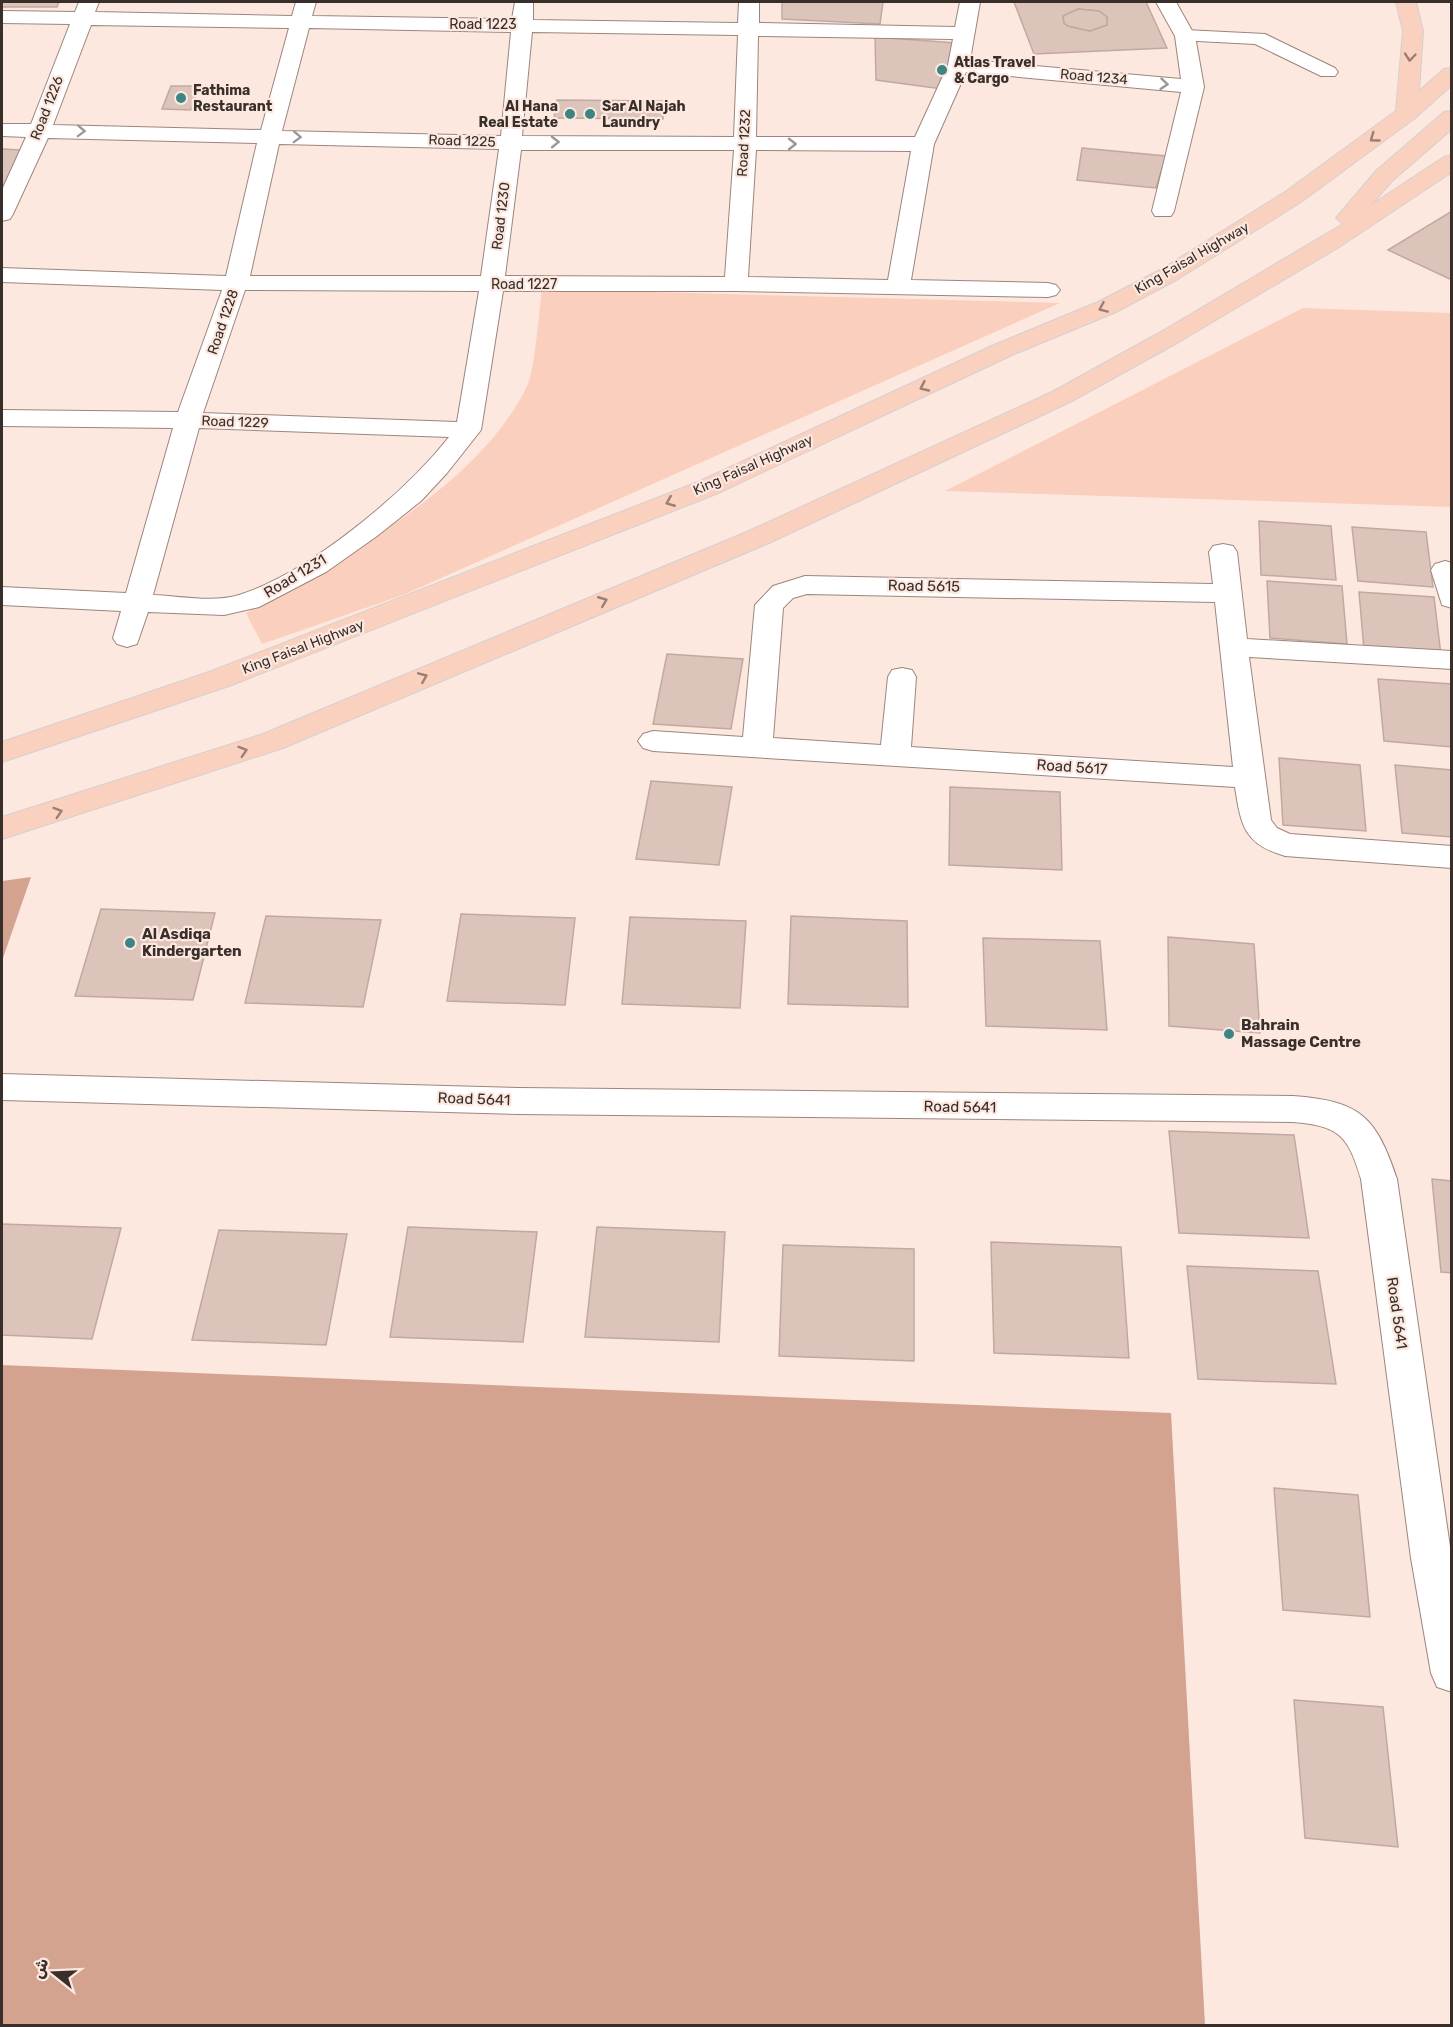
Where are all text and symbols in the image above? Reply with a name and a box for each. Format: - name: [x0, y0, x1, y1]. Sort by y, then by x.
- street label: Road 1223: [449, 16, 517, 33]
- one-way arrow: [1404, 53, 1417, 62]
- place label: Atlas Travel & Cargo: [954, 54, 1036, 87]
- marker: Atlas Travel & Cargo: [935, 63, 949, 77]
- street label: Road 1234: [1059, 66, 1129, 88]
- street label: Road 1226: [27, 73, 67, 143]
- one-way arrow: [1159, 77, 1168, 90]
- place label: Fathima Restaurant: [193, 82, 273, 115]
- marker: Fathima Restaurant: [174, 91, 188, 105]
- place label: Al Hana Real Estate: [479, 98, 558, 131]
- place label: Sar Al Najah Laundry: [602, 98, 686, 131]
- marker: Al Hana Real Estate: [563, 107, 577, 121]
- marker: Sar Al Najah Laundry: [583, 107, 597, 121]
- street label: Road 1232: [734, 109, 754, 177]
- one-way arrow: [76, 125, 85, 138]
- one-way arrow: [1370, 130, 1381, 141]
- one-way arrow: [292, 131, 301, 143]
- street label: Road 1225: [428, 131, 496, 151]
- one-way arrow: [550, 136, 559, 148]
- one-way arrow: [787, 138, 796, 150]
- street label: Road 1230: [488, 181, 514, 251]
- street label: King Faisal Highway: [1132, 218, 1252, 298]
- street label: Road 1227: [491, 276, 557, 293]
- street label: Road 1228: [204, 287, 242, 357]
- one-way arrow: [1098, 301, 1109, 313]
- one-way arrow: [920, 379, 931, 391]
- street label: Road 1229: [201, 412, 269, 432]
- street label: King Faisal Highway: [691, 431, 816, 499]
- one-way arrow: [666, 495, 677, 507]
- street label: Road 1231: [261, 550, 329, 602]
- street label: Road 5615: [888, 576, 960, 596]
- one-way arrow: [597, 596, 608, 608]
- street label: King Faisal Highway: [240, 616, 367, 678]
- one-way arrow: [417, 672, 428, 684]
- one-way arrow: [237, 746, 248, 758]
- street label: Road 5617: [1036, 756, 1108, 778]
- one-way arrow: [52, 807, 63, 819]
- place label: Al Asdiqa Kindergarten: [142, 925, 242, 960]
- marker: Al Asdiqa Kindergarten: [123, 936, 137, 950]
- place label: Bahrain Massage Centre: [1241, 1016, 1361, 1051]
- marker: Bahrain Massage Centre: [1222, 1027, 1236, 1041]
- street label: Road 5641: [437, 1089, 511, 1109]
- street label: Road 5641: [924, 1097, 996, 1117]
- street label: Road 5641: [1383, 1276, 1411, 1350]
- north arrow: [24, 1943, 84, 2003]
- text: ش: [28, 1956, 52, 1981]

